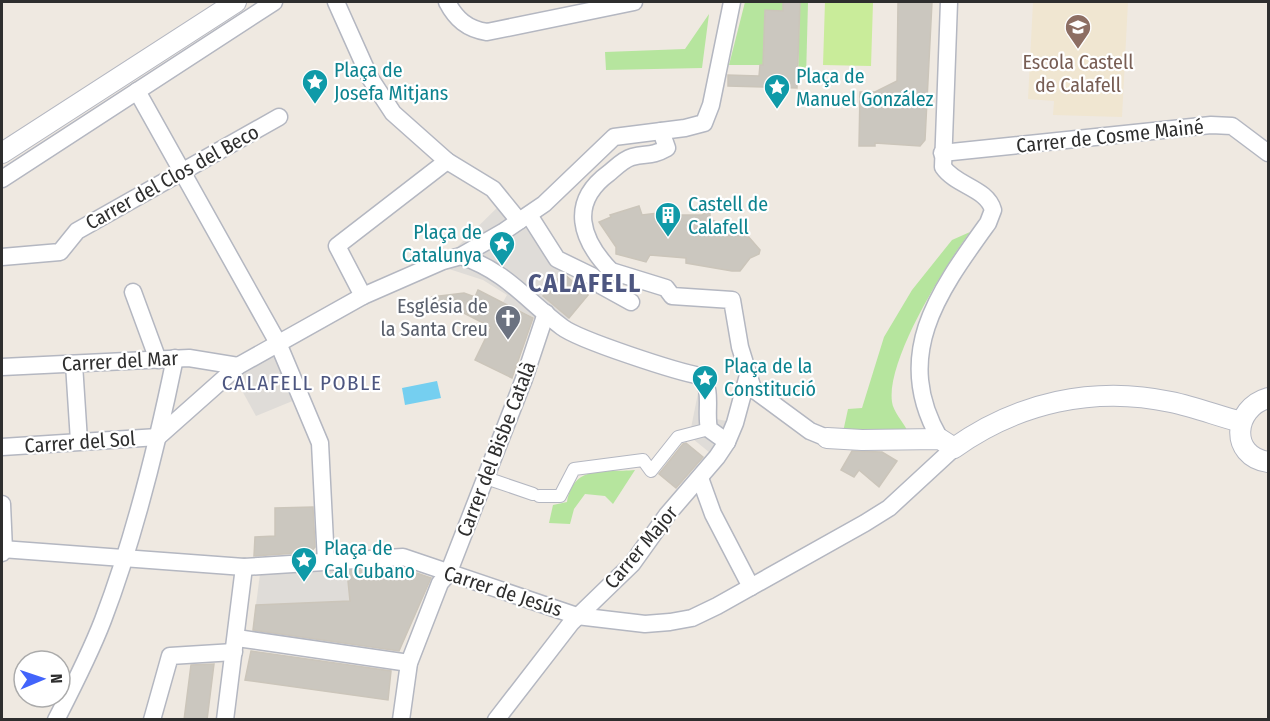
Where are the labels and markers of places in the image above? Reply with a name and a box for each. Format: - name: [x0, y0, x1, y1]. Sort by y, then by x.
- school or university icon: Escola Castell de Calafell: [1063, 12, 1093, 50]
- place label: Escola Castell de Calafell: [1022, 50, 1134, 97]
- place label: Plaça de Josefa Mitjans: [334, 58, 448, 105]
- place label: Plaça de Manuel González: [796, 64, 934, 111]
- place icon: Plaça de Josefa Mitjans: [300, 67, 330, 105]
- place icon: Plaça de Manuel González: [762, 72, 792, 110]
- place label: Castell de Calafell: [688, 192, 768, 239]
- building icon: Castell de Calafell: [653, 200, 683, 238]
- place label: Plaça de Catalunya: [402, 220, 482, 267]
- place icon: Plaça de Catalunya: [487, 229, 517, 267]
- place label: Església de la Santa Creu: [381, 294, 488, 341]
- church icon: Església de la Santa Creu: [493, 303, 523, 341]
- place label: Plaça de la Constitució: [724, 354, 816, 401]
- place icon: Plaça de la Constitució: [690, 363, 720, 401]
- place label: Plaça de Cal Cubano: [324, 536, 415, 583]
- place icon: Plaça de Cal Cubano: [289, 545, 319, 583]

